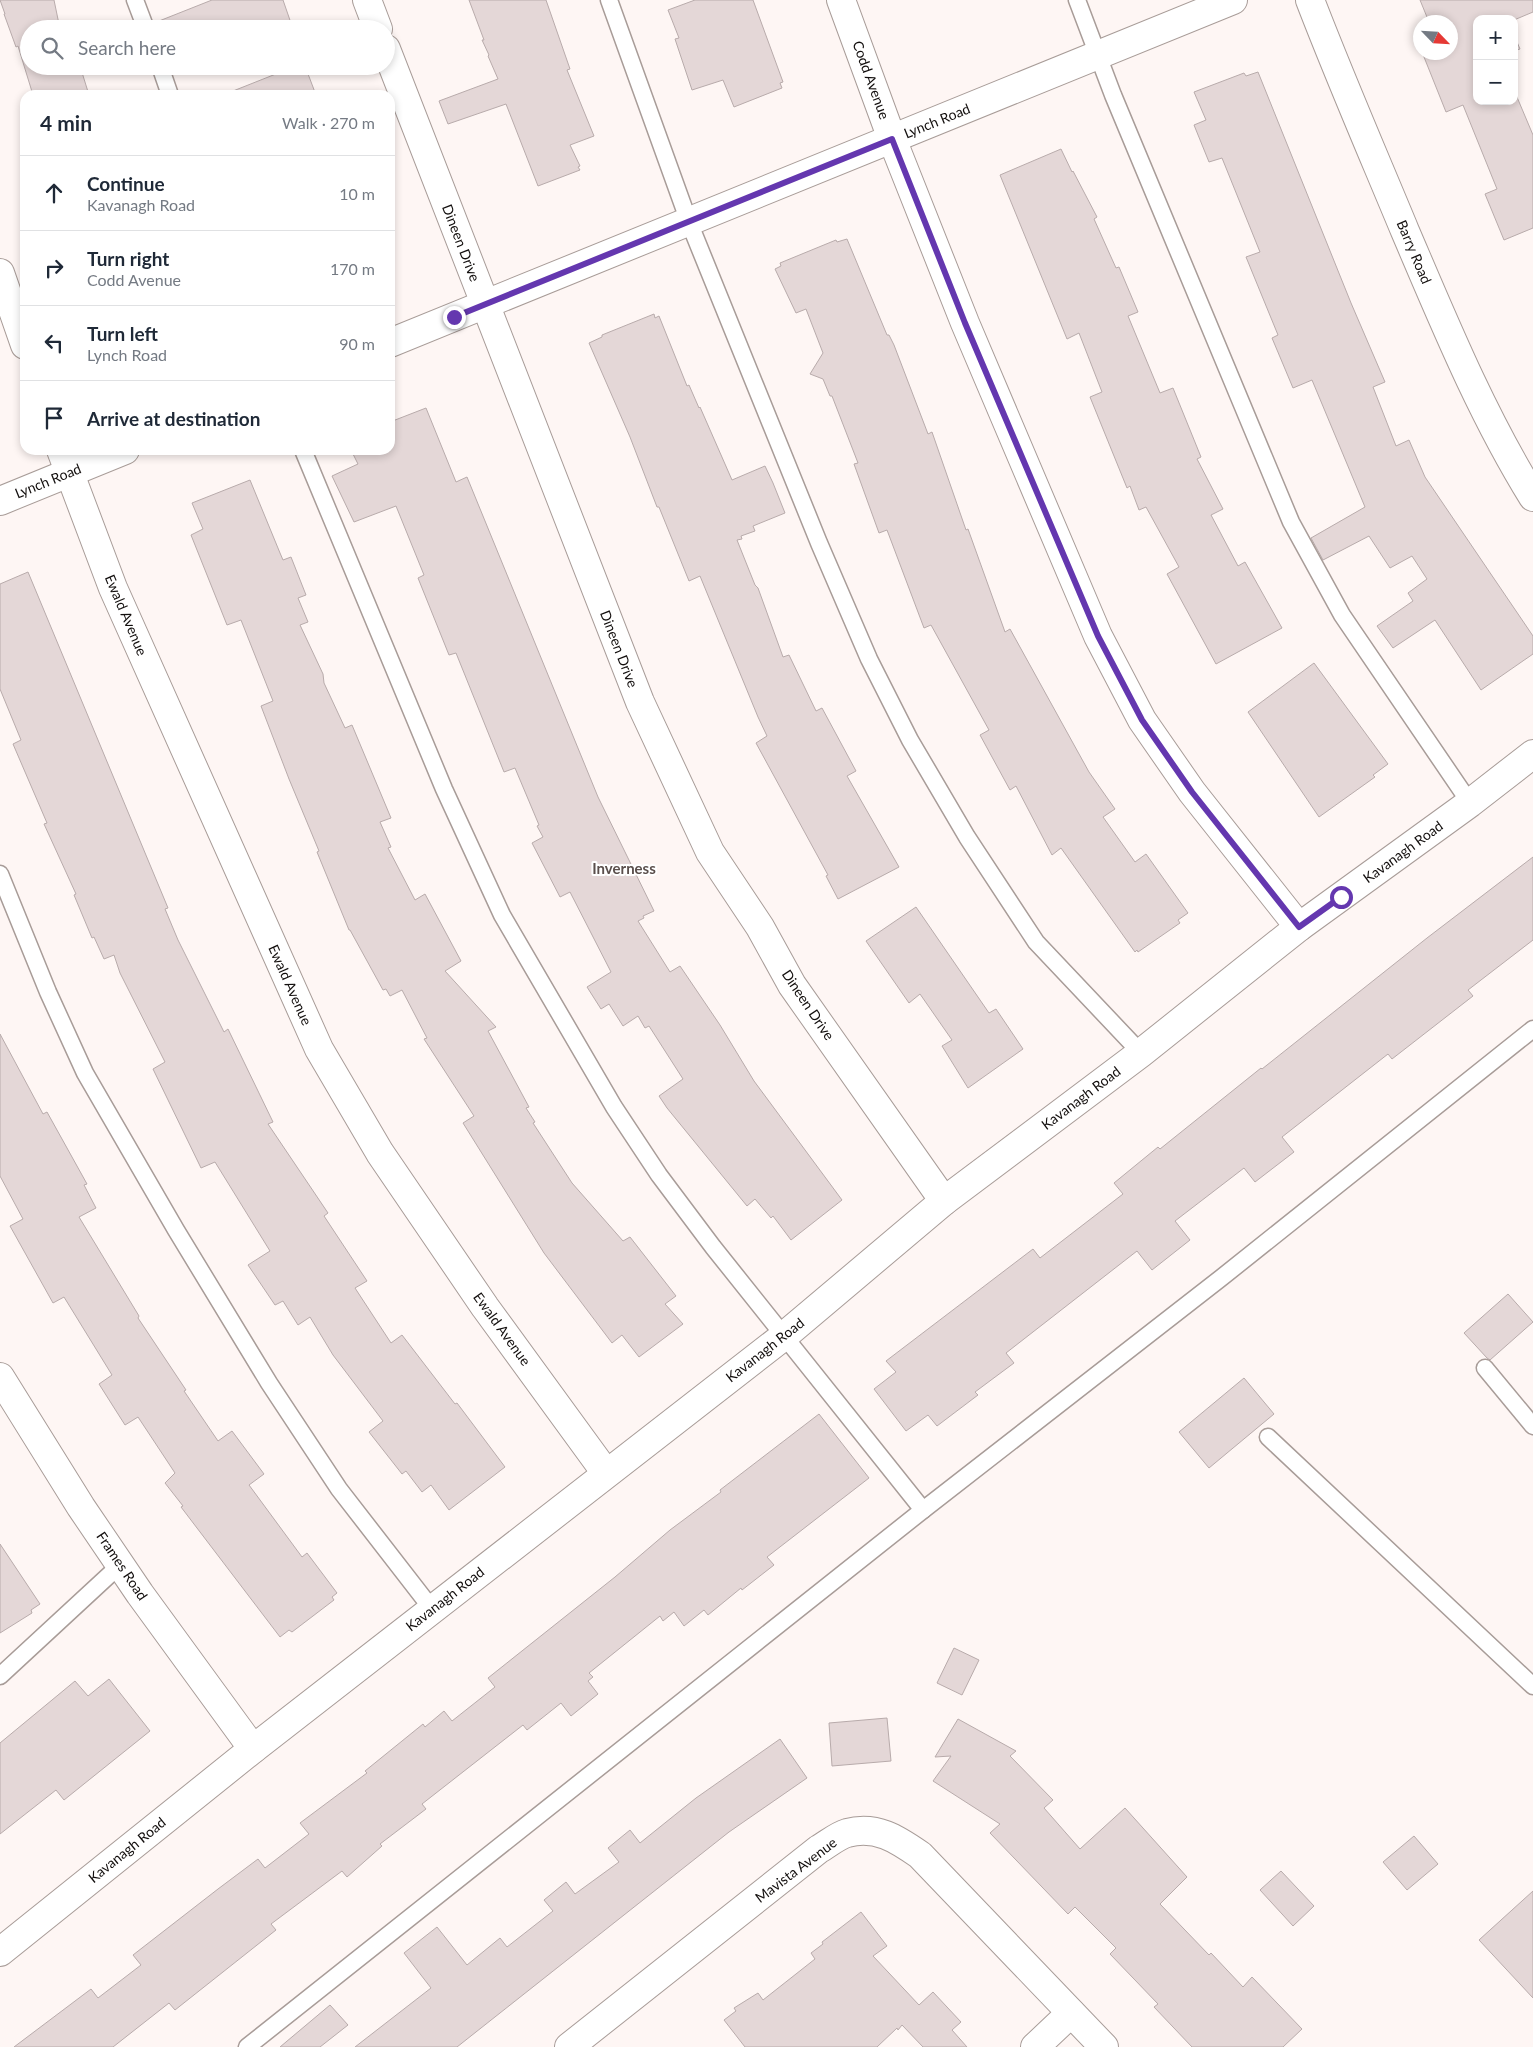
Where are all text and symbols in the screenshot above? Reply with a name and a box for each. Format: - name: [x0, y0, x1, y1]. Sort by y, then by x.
- north arrow: [1413, 15, 1458, 60]
- map controls: [1473, 15, 1518, 105]
- button: +: [1473, 15, 1518, 60]
- search box: [20, 20, 395, 75]
- icon: search: [38, 34, 66, 62]
- text: Search here: [78, 36, 176, 59]
- street label: Codd Avenue: [849, 38, 894, 121]
- button: −: [1473, 60, 1518, 105]
- street label: Lynch Road: [901, 100, 972, 142]
- text: 4 min: [40, 110, 92, 135]
- text: Walk · 270 m: [282, 113, 375, 132]
- text: Continue: [87, 172, 165, 195]
- icon: ahead: [40, 179, 68, 207]
- text: 10 m: [339, 184, 375, 203]
- text: Kavanagh Road: [87, 195, 195, 214]
- street label: Dineen Drive: [439, 202, 484, 284]
- street label: Barry Road: [1393, 217, 1435, 286]
- text: Turn right: [87, 247, 169, 270]
- icon: right: [40, 254, 68, 282]
- text: 170 m: [330, 259, 375, 278]
- text: Codd Avenue: [87, 270, 181, 289]
- route end: [443, 306, 466, 329]
- text: Turn left: [87, 322, 158, 345]
- icon: left: [40, 329, 68, 357]
- text: 90 m: [339, 334, 375, 353]
- text: Lynch Road: [87, 345, 167, 364]
- icon: arrive: [40, 404, 68, 432]
- text: Arrive at destination: [87, 407, 260, 430]
- street label: Lynch Road: [12, 460, 83, 502]
- street label: Ewald Avenue: [102, 572, 151, 658]
- street label: Dineen Drive: [597, 608, 642, 690]
- street label: Kavanagh Road: [1359, 817, 1446, 886]
- district label: Inverness: [592, 859, 656, 877]
- route start: [1330, 886, 1353, 909]
- street label: Ewald Avenue: [265, 942, 316, 1028]
- street label: Dineen Drive: [779, 966, 838, 1043]
- street label: Kavanagh Road: [1038, 1062, 1124, 1133]
- street label: Ewald Avenue: [470, 1289, 535, 1369]
- street label: Kavanagh Road: [722, 1314, 807, 1385]
- street label: Frames Road: [93, 1528, 152, 1603]
- street label: Kavanagh Road: [402, 1563, 487, 1634]
- street label: Kavanagh Road: [85, 1813, 169, 1886]
- street label: Mavista Avenue: [752, 1833, 840, 1906]

